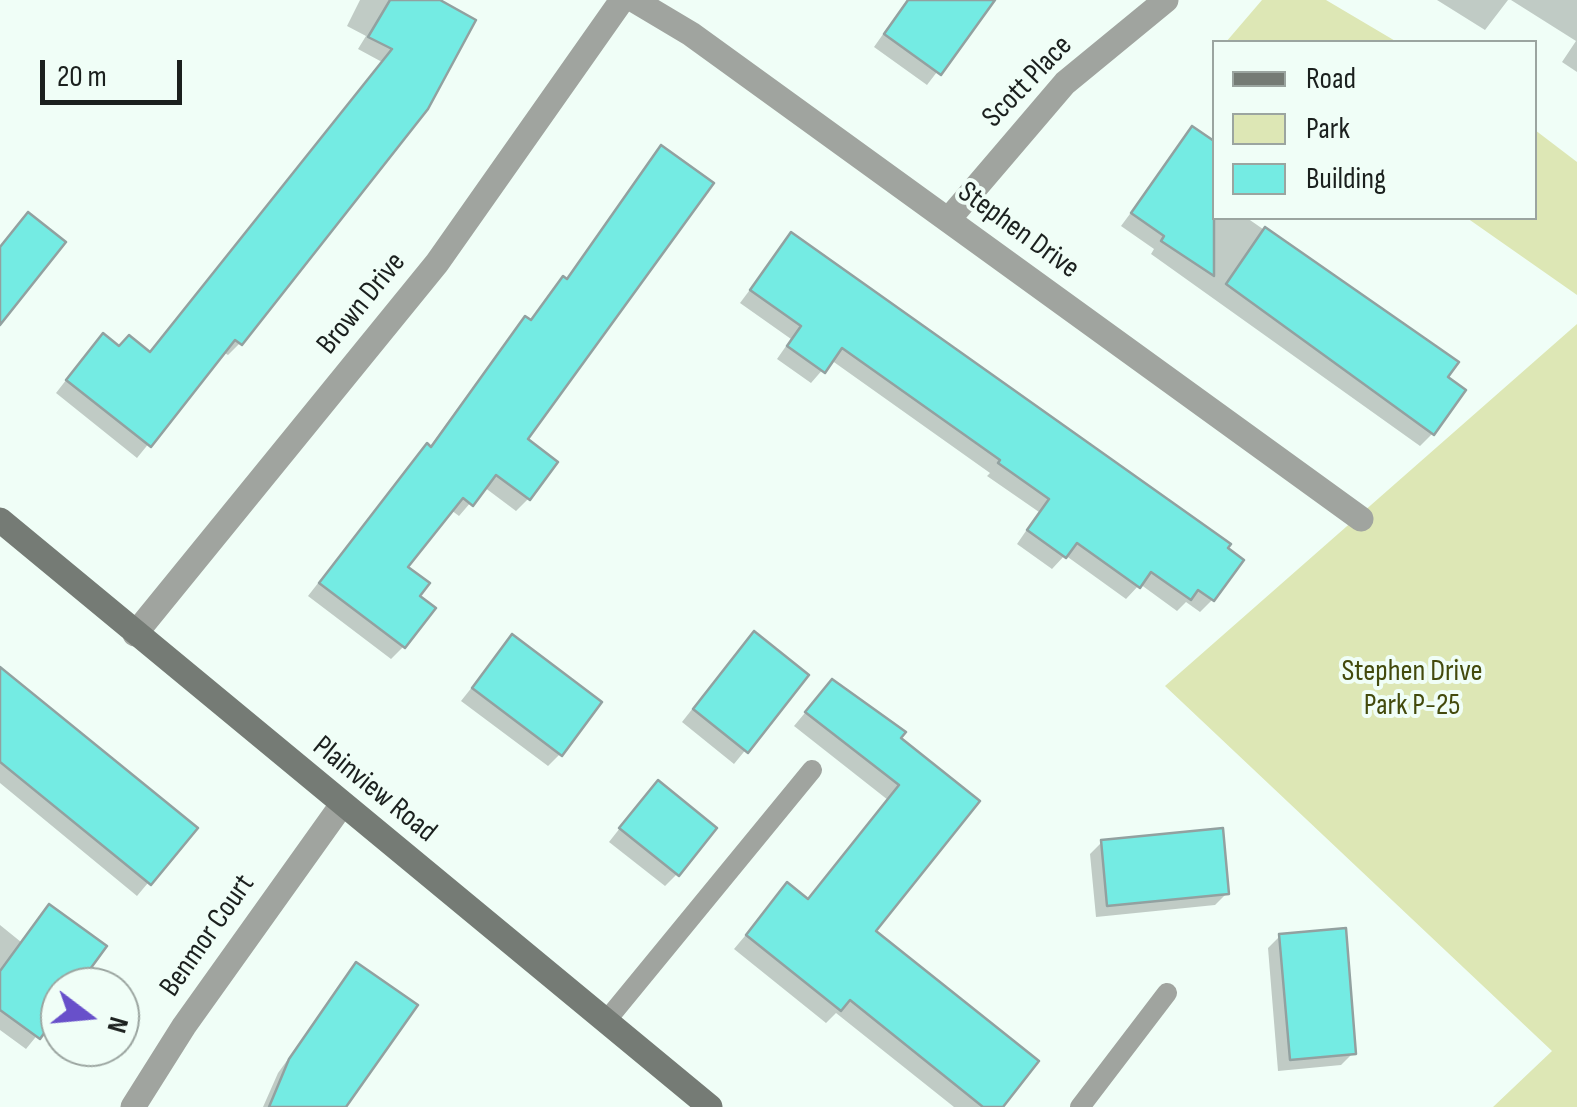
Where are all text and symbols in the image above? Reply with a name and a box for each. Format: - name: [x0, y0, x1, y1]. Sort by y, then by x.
- street label: Scott Place: [975, 29, 1081, 135]
- scale bar: [45, 40, 188, 102]
- legend: [1212, 40, 1537, 220]
- text: 20 m: [57, 59, 107, 95]
- text: Road: [1306, 61, 1356, 97]
- text: Park: [1306, 111, 1350, 147]
- text: Building: [1306, 161, 1386, 197]
- street label: Stephen Drive: [950, 175, 1086, 287]
- street label: Brown Drive: [310, 246, 414, 362]
- park label: Stephen Drive Park P-25: [1341, 654, 1483, 724]
- street label: Plainview Road: [305, 729, 443, 851]
- street label: Benmor Court: [153, 868, 263, 1004]
- north arrow: [40, 967, 140, 1067]
- text: N: [99, 1013, 135, 1037]

